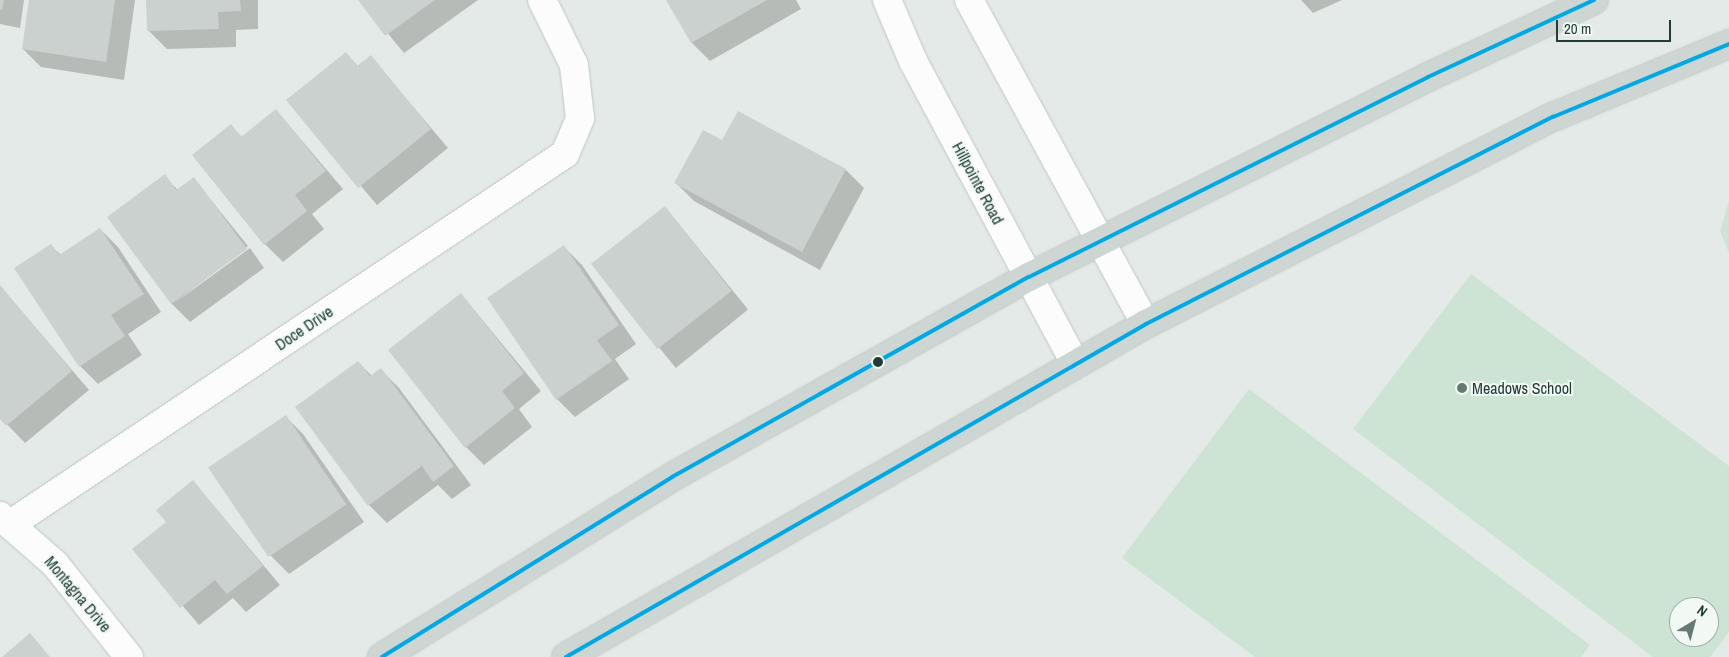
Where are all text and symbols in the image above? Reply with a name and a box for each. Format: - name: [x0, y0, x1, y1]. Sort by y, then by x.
- scale bar: [1559, 10, 1674, 42]
- text: 20 m: [1564, 18, 1591, 39]
- street label: Hillpointe Road: [948, 139, 1008, 227]
- street label: Doce Drive: [271, 302, 337, 354]
- unlabelled marker: [873, 357, 883, 367]
- place label: Meadows School: [1472, 378, 1572, 398]
- marker: Meadows School: [1456, 382, 1468, 394]
- street label: Montagna Drive: [41, 552, 115, 636]
- north arrow: [1669, 597, 1719, 647]
- text: N: [1694, 601, 1711, 620]

